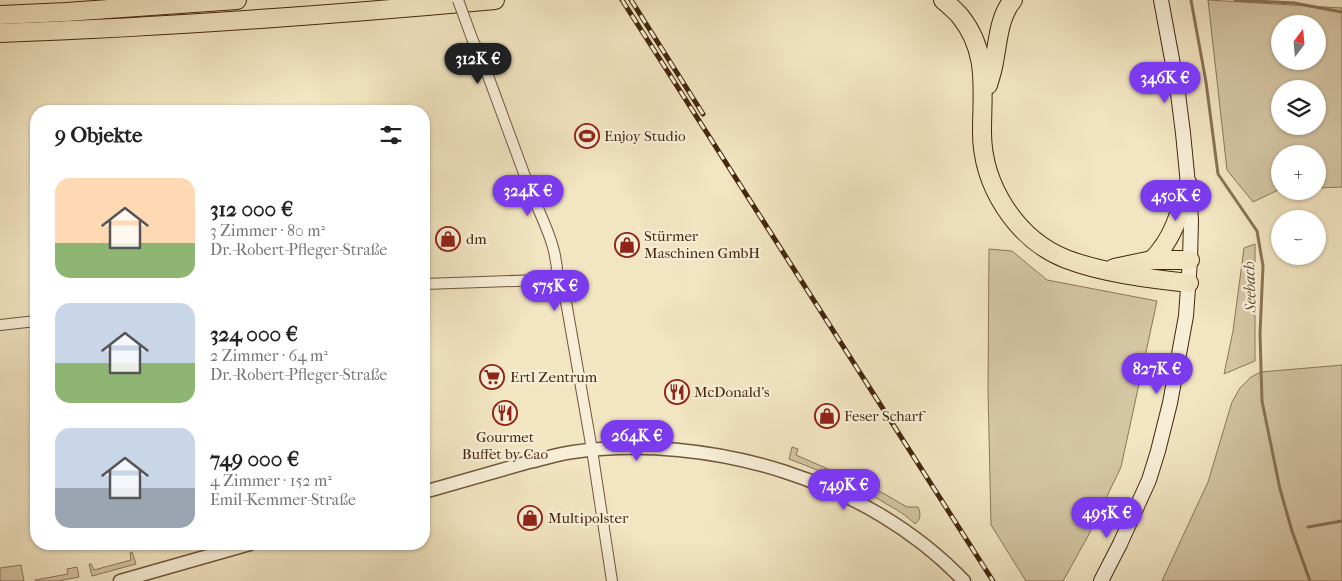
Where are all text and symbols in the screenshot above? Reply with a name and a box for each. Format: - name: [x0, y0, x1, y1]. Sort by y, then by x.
- north arrow: [1271, 15, 1326, 70]
- map controls: [1271, 15, 1326, 265]
- pin: 312K €: [437, 42, 519, 85]
- text: 312K €: [455, 49, 501, 68]
- pin: 346K €: [1124, 62, 1206, 104]
- text: 346K €: [1140, 68, 1190, 87]
- button: layers: [1271, 80, 1326, 135]
- icon: filters: [377, 121, 405, 149]
- text: 9 Objekte: [55, 123, 142, 147]
- sports icon: Enjoy Studio: [574, 123, 600, 149]
- place label: Enjoy Studio: [604, 127, 686, 145]
- button: +: [1271, 145, 1326, 200]
- pin: 324K €: [487, 174, 569, 217]
- pin: 450K €: [1135, 180, 1217, 222]
- text: 324K €: [504, 181, 552, 200]
- text: 450K €: [1151, 186, 1201, 205]
- text: 312 000 €: [210, 197, 293, 221]
- icon: home: [95, 198, 155, 258]
- button: −: [1271, 210, 1326, 265]
- text: 3 Zimmer · 80 m²: [210, 221, 325, 240]
- shop icon: dm: [435, 226, 461, 252]
- place label: Stürmer Maschinen GmbH: [644, 227, 760, 262]
- place label: dm: [466, 230, 487, 248]
- shop icon: Stürmer Maschinen GmbH: [614, 232, 640, 258]
- text: Dr.-Robert-Pfleger-Straße: [210, 240, 387, 259]
- water label: Seebach: [1239, 261, 1260, 314]
- pin: 575K €: [514, 270, 596, 312]
- text: 575K €: [532, 276, 578, 295]
- text: 324 000 €: [210, 322, 298, 346]
- icon: home: [95, 323, 155, 383]
- text: 2 Zimmer · 64 m²: [210, 346, 328, 365]
- pin: 827K €: [1116, 352, 1198, 395]
- text: 827K €: [1133, 359, 1181, 378]
- supermarket icon: Ertl Zentrum: [479, 364, 505, 390]
- text: Dr.-Robert-Pfleger-Straße: [210, 365, 387, 384]
- place label: Ertl Zentrum: [510, 368, 598, 386]
- restaurant icon: McDonald's: [664, 379, 690, 405]
- place label: McDonald's: [694, 383, 770, 401]
- restaurant icon: Gourmet Buffet by Cao: [492, 400, 518, 426]
- shop icon: Feser Scharf: [814, 403, 840, 429]
- place label: Feser Scharf: [844, 407, 926, 425]
- pin: 264K €: [596, 420, 678, 462]
- text: 264K €: [612, 426, 662, 445]
- place label: Gourmet Buffet by Cao: [462, 428, 549, 463]
- text: 749 000 €: [210, 447, 299, 471]
- icon: home: [95, 448, 155, 508]
- pin: 749K €: [803, 468, 885, 511]
- text: 4 Zimmer · 152 m²: [210, 471, 332, 490]
- text: 749K €: [819, 475, 869, 494]
- text: Emil-Kemmer-Straße: [210, 490, 356, 509]
- pin: 495K €: [1066, 496, 1148, 539]
- text: 495K €: [1082, 503, 1132, 522]
- shop icon: Multipolster: [517, 505, 543, 531]
- place label: Multipolster: [548, 509, 629, 527]

